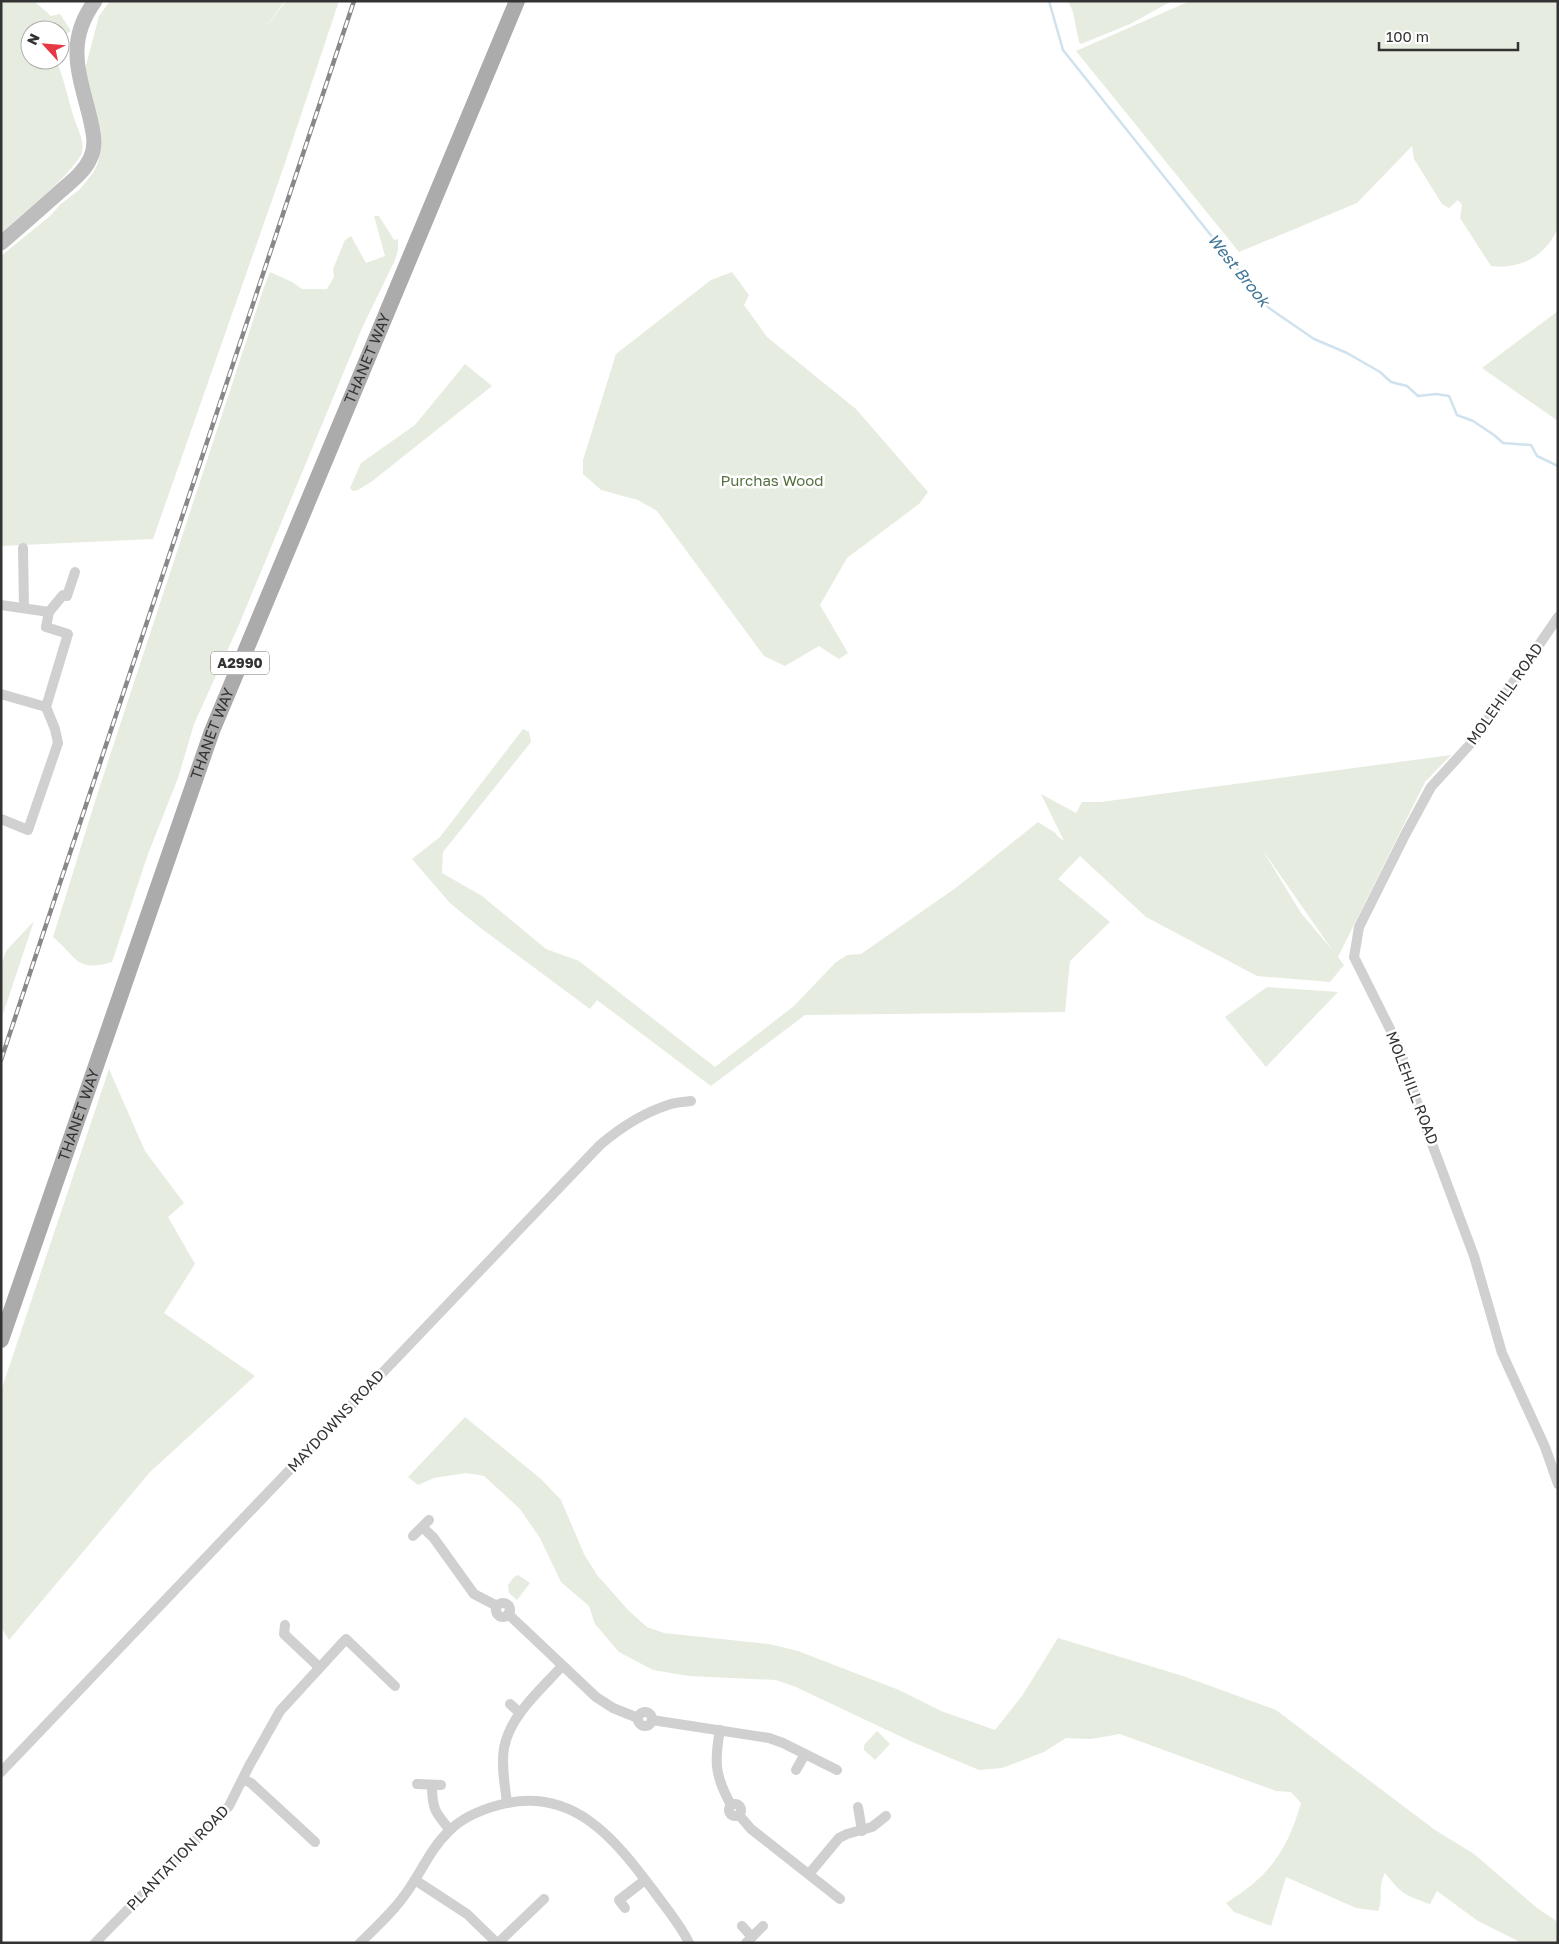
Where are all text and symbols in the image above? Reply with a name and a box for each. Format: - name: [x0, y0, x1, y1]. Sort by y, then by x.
- north arrow: [20, 20, 70, 70]
- scale bar: [1379, 20, 1518, 52]
- text: 100 m: [1386, 27, 1429, 45]
- text: N: [23, 31, 43, 48]
- water label: West Brook: [1204, 230, 1276, 312]
- street label: THANET WAY: [340, 310, 394, 406]
- park label: Purchas Wood: [720, 471, 824, 489]
- street label: MOLEHILL ROAD: [1462, 639, 1546, 748]
- road number: A2990: [211, 651, 269, 674]
- street label: THANET WAY: [186, 685, 237, 781]
- street label: MOLEHILL ROAD: [1383, 1028, 1443, 1147]
- street label: THANET WAY: [54, 1066, 102, 1163]
- street label: MAYDOWNS ROAD: [283, 1365, 387, 1475]
- street label: PLANTATION ROAD: [123, 1801, 232, 1914]

